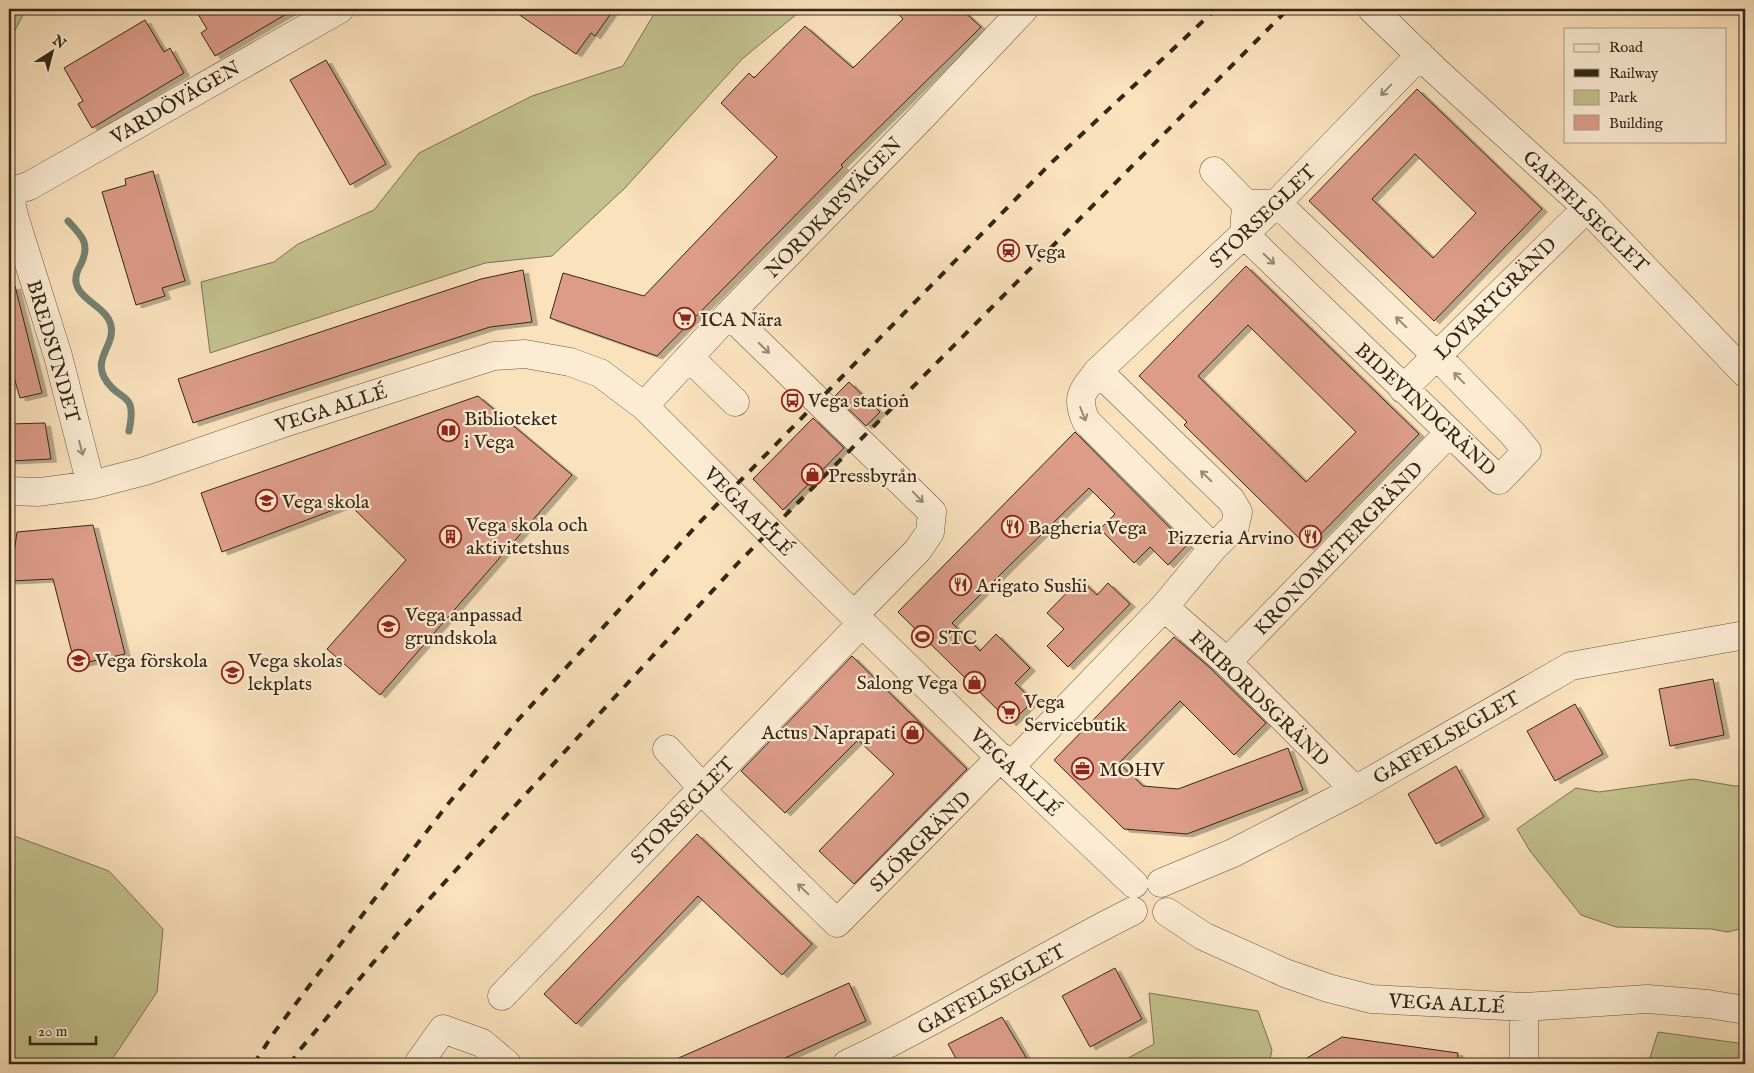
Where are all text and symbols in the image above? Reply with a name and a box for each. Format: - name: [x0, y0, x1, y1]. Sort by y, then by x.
- north arrow: [28, 28, 78, 78]
- legend: [1564, 28, 1726, 142]
- text: N: [48, 31, 69, 53]
- text: Road: [1609, 38, 1644, 57]
- street label: VARDÖVÄGEN: [106, 56, 245, 151]
- text: Railway: [1609, 64, 1659, 83]
- one-way arrow: [1380, 84, 1392, 96]
- text: Park: [1609, 88, 1639, 107]
- text: Building: [1609, 114, 1664, 133]
- street label: NORDKAPSVÄGEN: [760, 132, 908, 284]
- street label: GAFFELSEGLET: [1517, 146, 1653, 279]
- street label: STORSEGLET: [1204, 160, 1322, 274]
- street label: LOVARTGRÄND: [1429, 232, 1563, 366]
- station icon: Vega: [997, 239, 1021, 263]
- place label: Vega: [1024, 240, 1066, 265]
- one-way arrow: [1263, 253, 1276, 265]
- street label: BREDSUNDET: [20, 277, 85, 426]
- supermarket icon: ICA Nära: [672, 307, 696, 331]
- place label: ICA Nära: [700, 308, 782, 333]
- one-way arrow: [1395, 316, 1408, 328]
- street label: BIDEVINDGRÄND: [1349, 338, 1501, 482]
- one-way arrow: [758, 341, 770, 354]
- one-way arrow: [1453, 372, 1465, 385]
- street label: VEGA ALLÉ: [271, 380, 391, 440]
- bus stop icon: Vega station: [780, 388, 804, 412]
- place label: Vega station: [807, 389, 909, 414]
- one-way arrow: [1079, 406, 1089, 421]
- place label: Biblioteket i Vega: [464, 407, 557, 455]
- library icon: Biblioteket i Vega: [436, 418, 460, 442]
- one-way arrow: [77, 440, 87, 456]
- street label: KRONOMETERGRÄND: [1249, 457, 1429, 641]
- street label: VEGA ALLÉ: [697, 461, 798, 562]
- shop icon: Pressbyrån: [800, 463, 824, 487]
- place label: Pressbyrån: [828, 464, 917, 489]
- one-way arrow: [1199, 470, 1212, 482]
- school or university icon: Vega skola: [254, 489, 278, 513]
- place label: Vega skola: [281, 490, 370, 515]
- one-way arrow: [912, 491, 924, 504]
- place label: Vega skola och aktivitetshus: [465, 513, 588, 561]
- restaurant icon: Bagheria Vega: [1000, 515, 1024, 539]
- place label: Bagheria Vega: [1028, 516, 1147, 541]
- building icon: Vega skola och aktivitetshus: [438, 524, 462, 548]
- restaurant icon: Pizzeria Arvino: [1298, 525, 1322, 549]
- place label: Pizzeria Arvino: [1167, 526, 1294, 551]
- restaurant icon: Arigato Sushi: [948, 573, 972, 597]
- place label: Arigato Sushi: [975, 574, 1087, 599]
- place label: Vega anpassad grundskola: [404, 603, 523, 651]
- school or university icon: Vega anpassad grundskola: [377, 614, 401, 638]
- sports icon: STC: [910, 625, 934, 649]
- place label: STC: [938, 626, 977, 651]
- street label: FRIBORDSGRÄND: [1184, 626, 1334, 772]
- school or university icon: Vega förskola: [67, 648, 91, 672]
- place label: Vega förskola: [94, 649, 208, 674]
- place label: Vega skolas lekplats: [247, 649, 343, 697]
- school or university icon: Vega skolas lekplats: [220, 660, 244, 684]
- shop icon: Salong Vega: [962, 670, 986, 694]
- place label: Salong Vega: [856, 671, 958, 696]
- street label: GAFFELSEGLET: [1369, 686, 1525, 790]
- place label: Vega Servicebutik: [1023, 690, 1127, 738]
- supermarket icon: Vega Servicebutik: [996, 701, 1020, 725]
- shop icon: Actus Naprapati: [900, 720, 924, 744]
- place label: Actus Naprapati: [760, 721, 896, 746]
- street label: VEGA ALLÉ: [964, 723, 1066, 823]
- street label: STORSEGLET: [626, 752, 741, 870]
- office icon: MOHV: [1071, 757, 1095, 781]
- place label: MOHV: [1099, 758, 1165, 783]
- street label: SLÖRGRÄND: [865, 786, 977, 898]
- one-way arrow: [796, 883, 809, 895]
- street label: GAFFELSEGLET: [913, 939, 1071, 1041]
- street label: VEGA ALLÉ: [1387, 989, 1506, 1020]
- scale bar: [30, 1013, 96, 1045]
- text: 20 m: [38, 1022, 68, 1041]

